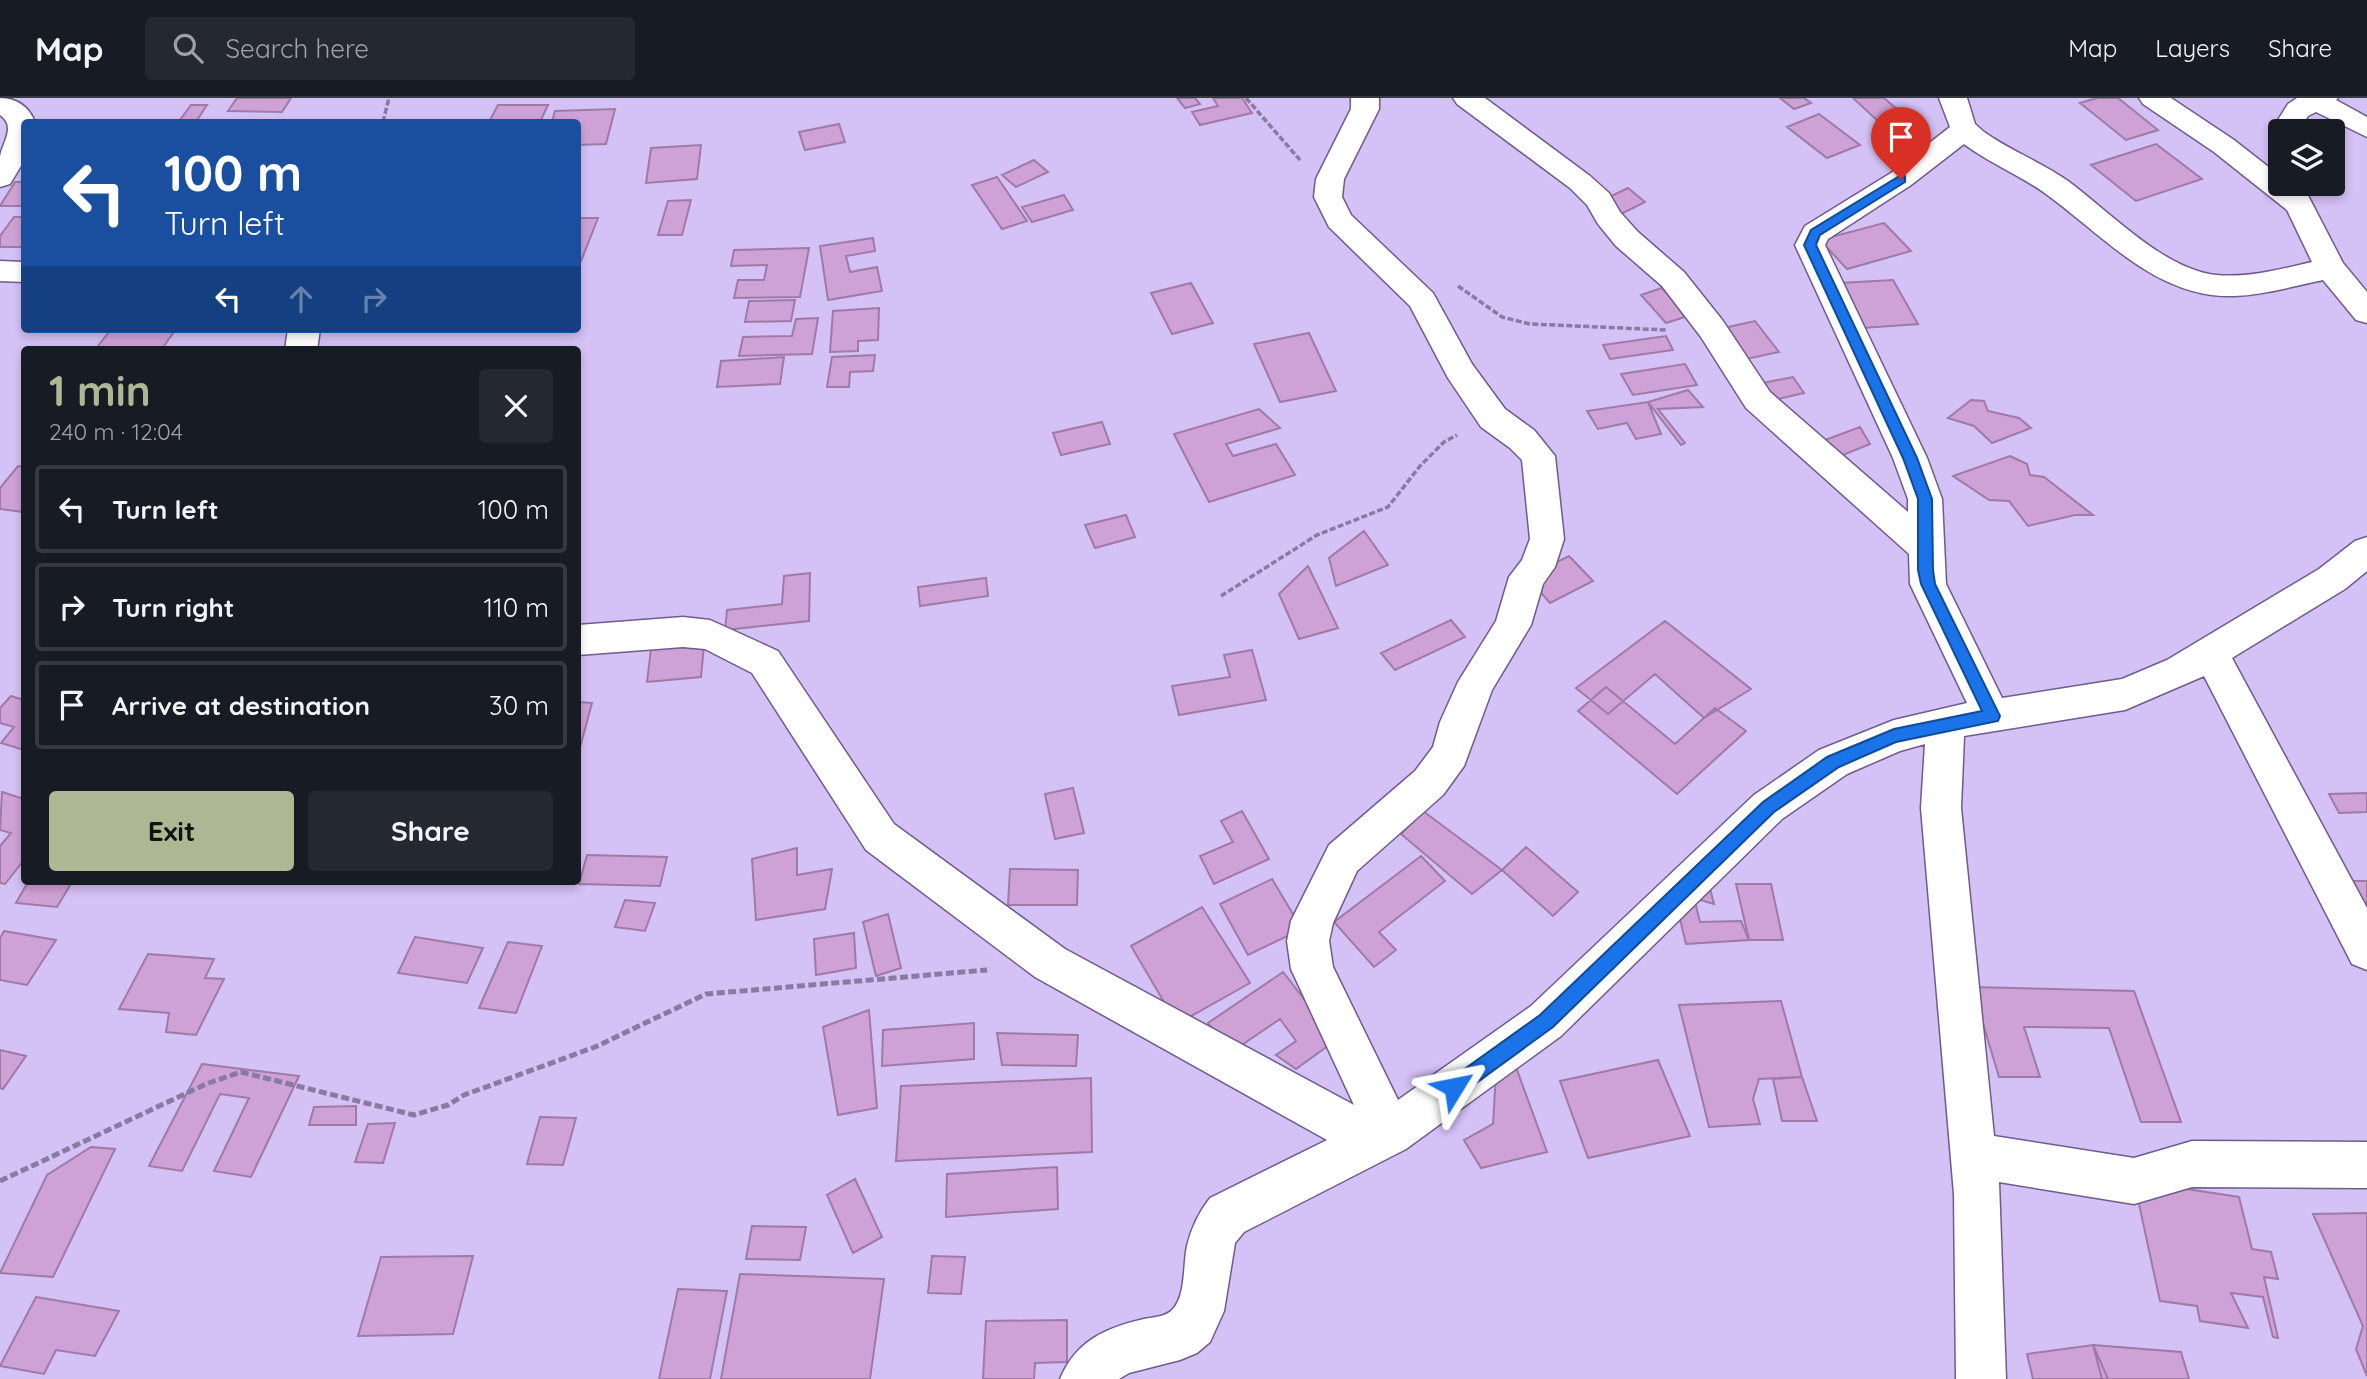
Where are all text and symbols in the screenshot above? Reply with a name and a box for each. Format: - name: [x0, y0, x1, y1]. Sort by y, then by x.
- search box: [145, 17, 635, 80]
- text: Map: [35, 28, 103, 69]
- icon: search: [169, 29, 207, 67]
- text: Search here: [225, 32, 369, 65]
- text: Map: [2068, 33, 2117, 63]
- text: Layers: [2155, 33, 2230, 63]
- text: Share: [2268, 33, 2332, 63]
- pin: [1871, 107, 1931, 179]
- icon: arrive: [1882, 118, 1920, 156]
- map controls: [2268, 119, 2345, 196]
- button: layers: [2268, 119, 2345, 196]
- text: 100 m: [164, 142, 302, 203]
- icon: left: [49, 147, 140, 238]
- text: Turn left: [164, 203, 285, 243]
- icon: left: [209, 280, 247, 318]
- icon: ahead: [282, 280, 320, 318]
- icon: right: [355, 280, 393, 318]
- text: 1 min: [49, 364, 151, 417]
- button: close: [479, 369, 553, 443]
- text: 240 m · 12:04: [49, 417, 183, 446]
- icon: left: [53, 490, 91, 528]
- text: Turn left: [112, 493, 219, 526]
- text: 100 m: [478, 493, 549, 526]
- icon: right: [53, 588, 91, 626]
- text: Turn right: [112, 591, 234, 624]
- text: 110 m: [483, 591, 549, 624]
- icon: arrive: [53, 686, 91, 724]
- text: Arrive at destination: [112, 689, 370, 722]
- text: 30 m: [489, 689, 549, 722]
- button: Exit: [49, 791, 294, 871]
- button: Share: [308, 791, 553, 871]
- position arrow: [1417, 1050, 1491, 1124]

